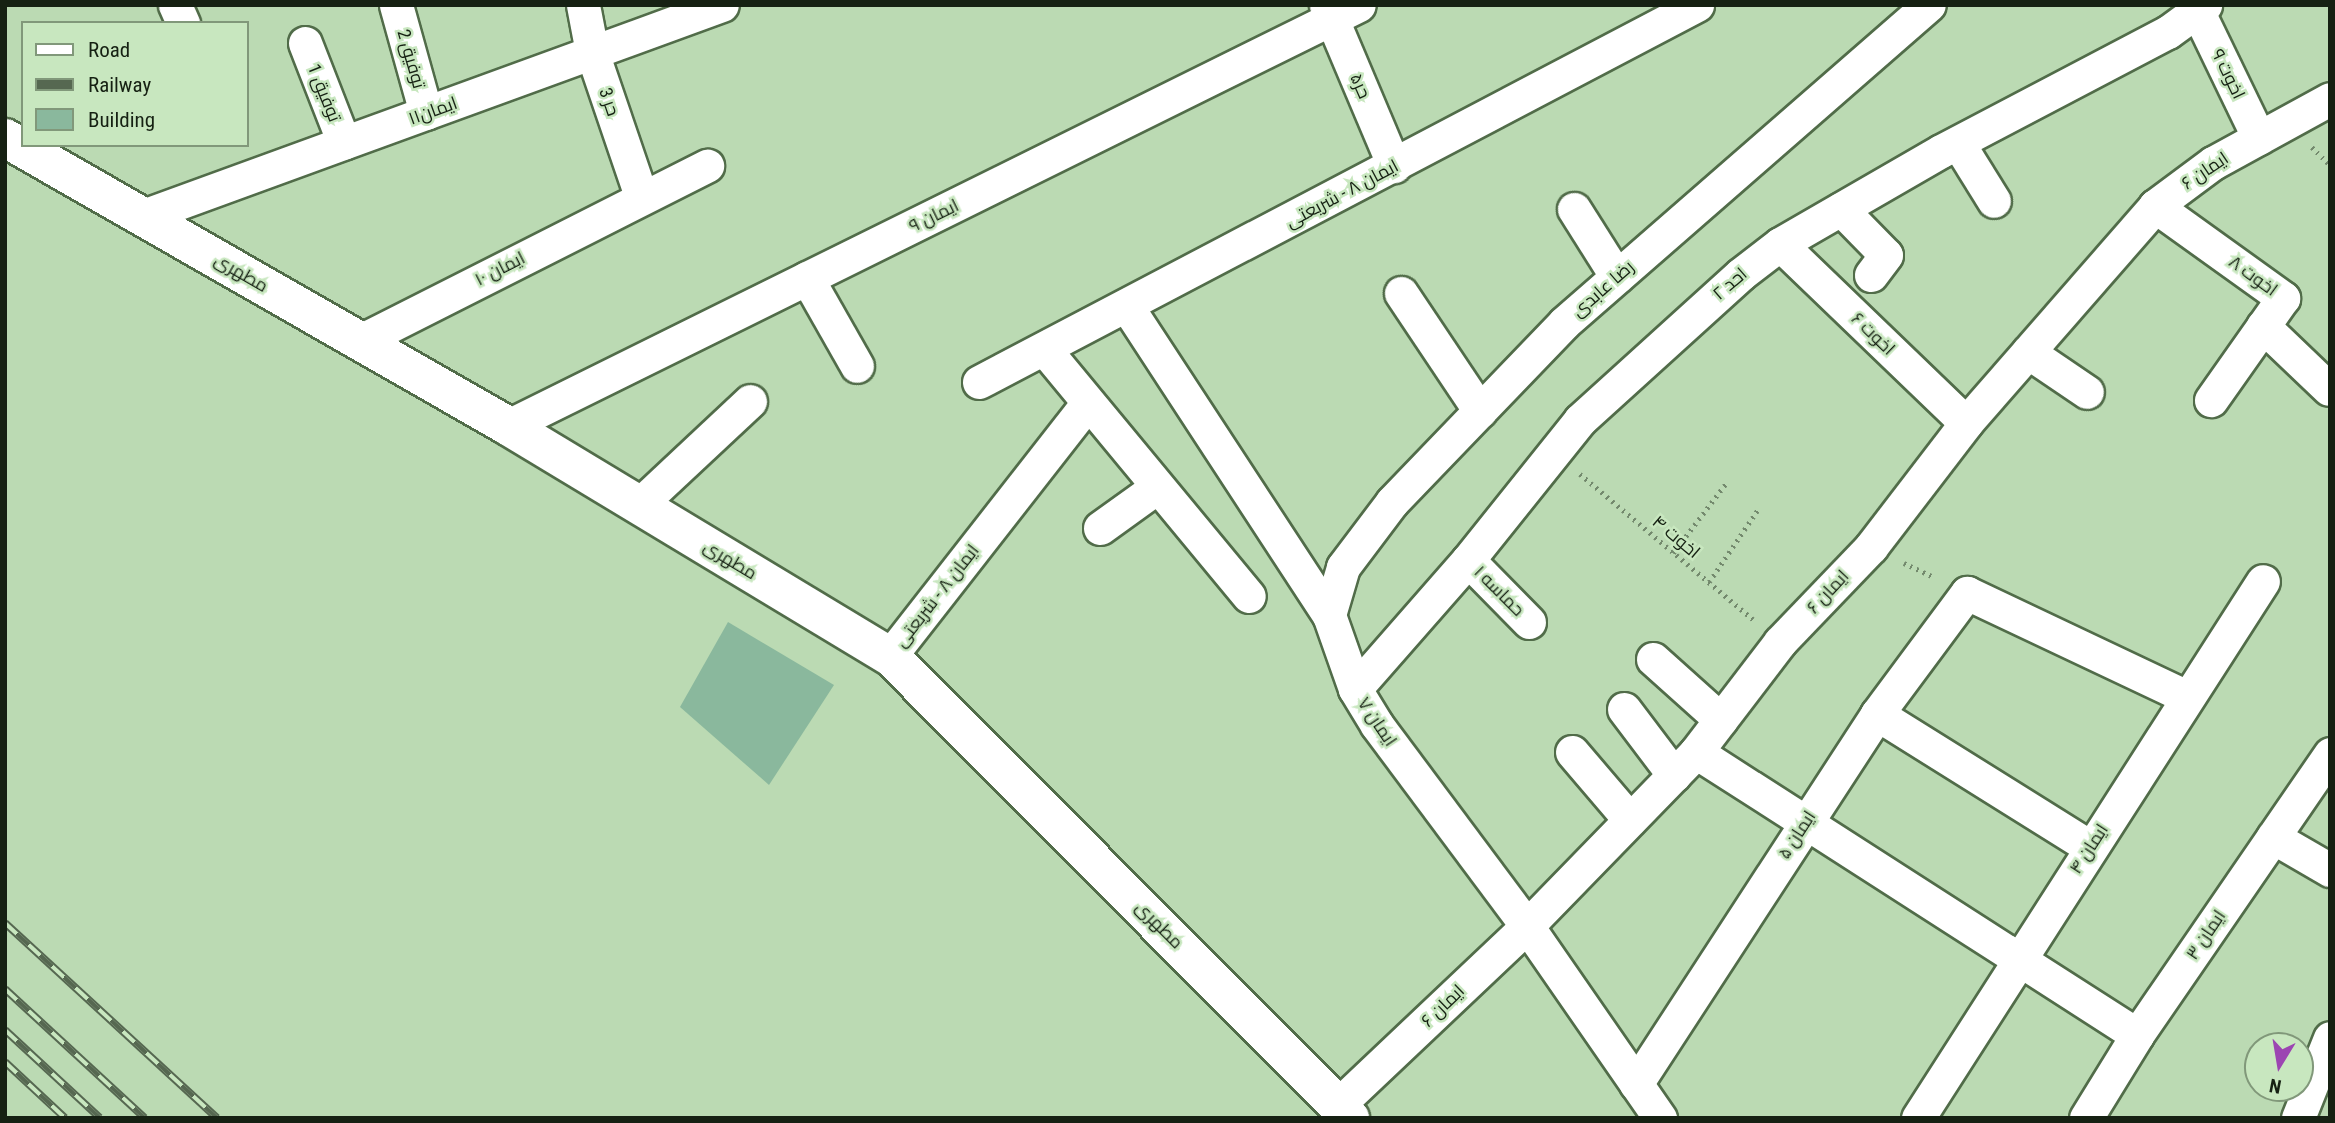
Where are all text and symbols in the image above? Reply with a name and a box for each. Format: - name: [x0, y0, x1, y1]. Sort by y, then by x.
- legend: [21, 21, 248, 147]
- street label: توفیق 2: [392, 27, 430, 91]
- text: Road: [88, 38, 130, 62]
- street label: اخوت ۹: [2207, 45, 2249, 103]
- street label: توفیق 1: [303, 61, 345, 125]
- street label: حر۵: [1345, 70, 1375, 102]
- text: Railway: [88, 73, 151, 97]
- street label: حر 3: [594, 85, 624, 119]
- street label: ایمان۱۱: [406, 92, 460, 130]
- text: Building: [88, 108, 155, 132]
- street label: ایمان ۶: [2177, 148, 2233, 194]
- street label: ایمان ۸ - شریعتی: [1282, 155, 1402, 233]
- street label: ایمان ۹: [906, 195, 962, 237]
- street label: ایمان ۱۰: [471, 247, 529, 291]
- street label: مطهری: [210, 249, 272, 297]
- street label: اخوت ۸: [2224, 251, 2282, 301]
- street label: رضا عابدی: [1567, 256, 1639, 322]
- street label: احد ۲: [1709, 263, 1751, 305]
- street label: اخوت ۶: [1847, 308, 1899, 360]
- street label: اخوت ۴: [1648, 511, 1704, 563]
- street label: مطهری: [699, 536, 761, 584]
- street label: ایمان ۸ - شریعتی: [890, 540, 984, 652]
- street label: حماسه ۱: [1469, 561, 1529, 621]
- street label: ایمان ۶: [1802, 566, 1854, 618]
- street label: ایمان ۷: [1353, 693, 1401, 751]
- street label: ایمان ۵: [1773, 807, 1821, 863]
- street label: ایمان ۴: [2065, 820, 2113, 878]
- street label: مطهری: [1131, 897, 1187, 953]
- street label: ایمان ۳: [2182, 906, 2230, 964]
- street label: ایمان ۶: [1417, 980, 1469, 1032]
- north arrow: [2244, 1032, 2314, 1102]
- text: N: [2267, 1074, 2283, 1099]

